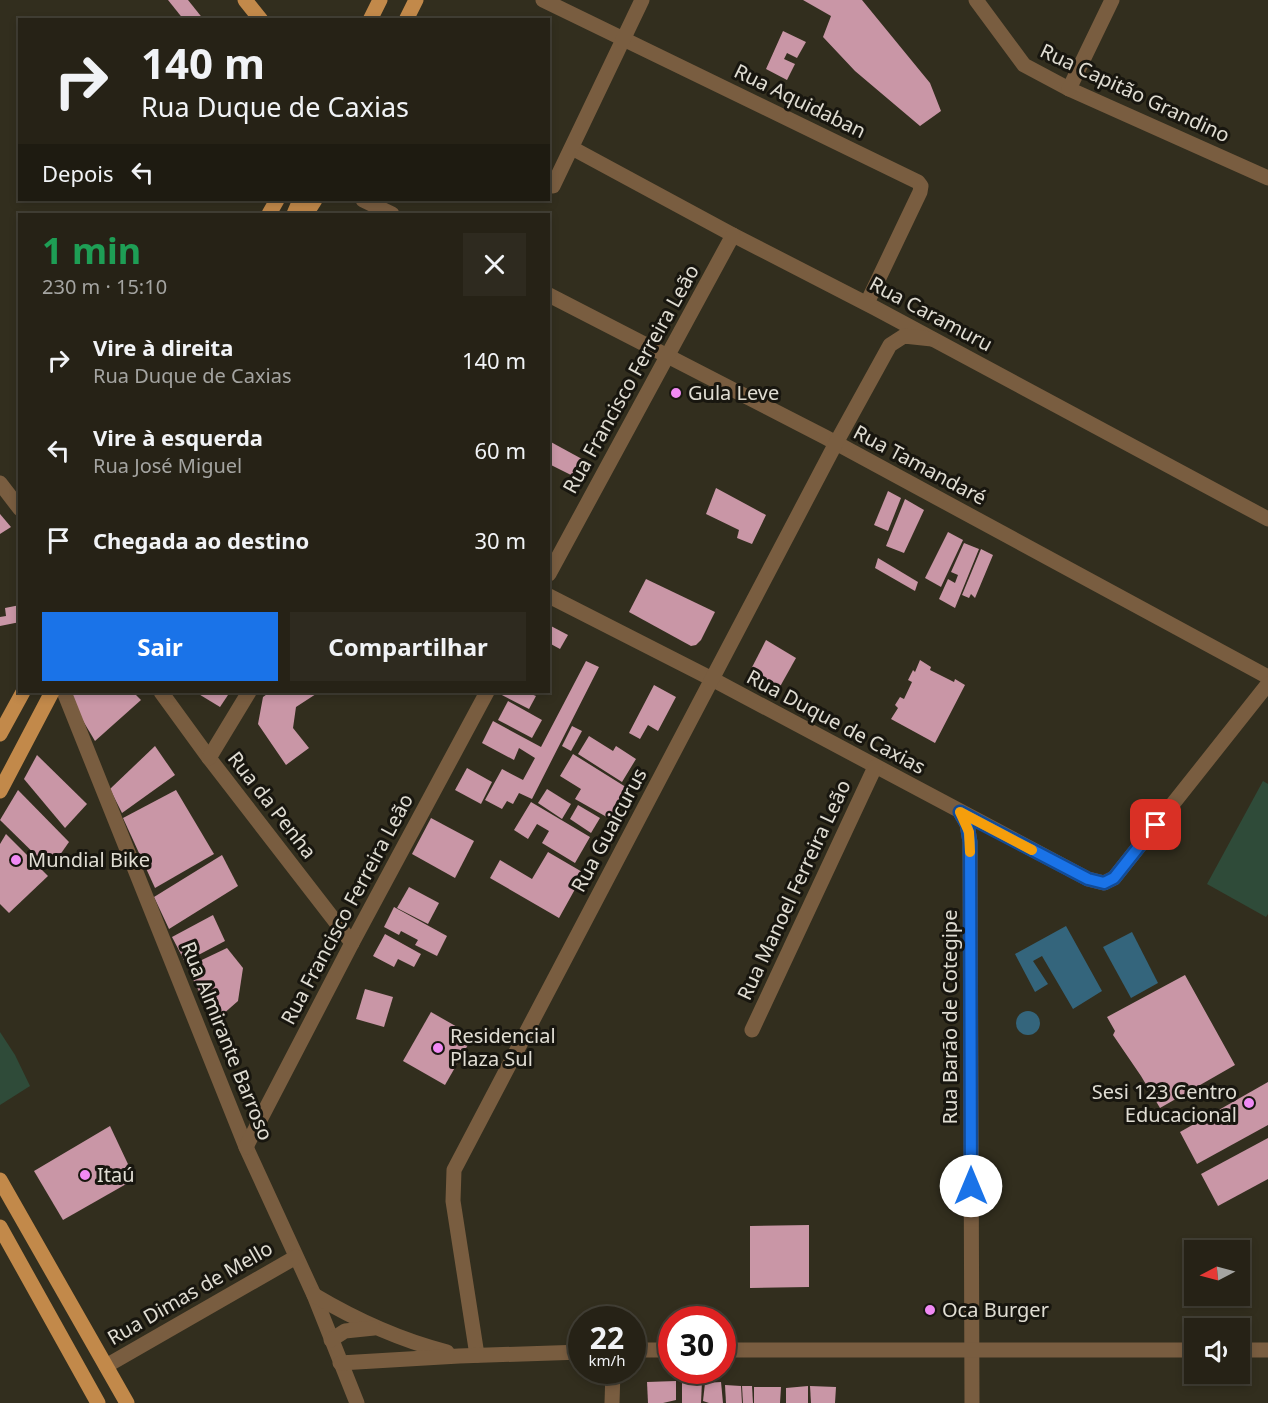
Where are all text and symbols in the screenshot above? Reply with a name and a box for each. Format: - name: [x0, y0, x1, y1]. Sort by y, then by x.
- text: 140 m: [141, 34, 265, 91]
- street label: Rua Capitão Grandino: [1036, 37, 1234, 148]
- icon: right: [42, 42, 120, 120]
- street label: Rua Aquidaban: [730, 57, 871, 144]
- text: Rua Duque de Caxias: [141, 88, 409, 125]
- icon: left: [126, 156, 159, 189]
- text: Depois: [42, 158, 114, 188]
- text: 1 min: [42, 226, 141, 275]
- button: close: [463, 233, 526, 296]
- street label: Rua Francisco Ferreira Leão: [556, 259, 705, 498]
- street label: Rua Caramuru: [865, 270, 998, 357]
- text: 230 m · 15:10: [42, 273, 167, 300]
- text: Vire à direita: [93, 332, 233, 362]
- icon: right: [42, 344, 75, 377]
- text: 140 m: [462, 345, 526, 375]
- text: Rua Duque de Caxias: [93, 362, 292, 389]
- place label: Gula Leve: [688, 379, 779, 406]
- marker: Gula Leve: [669, 386, 683, 400]
- street label: Rua Tamandaré: [849, 418, 991, 511]
- text: Vire à esquerda: [93, 422, 263, 452]
- icon: left: [42, 434, 75, 467]
- text: 60 m: [475, 435, 526, 465]
- text: Rua José Miguel: [93, 452, 242, 479]
- icon: arrive: [42, 524, 75, 557]
- text: Chegada ao destino: [93, 525, 309, 555]
- text: 30 m: [475, 525, 526, 555]
- button: Sair: [42, 612, 278, 681]
- button: Compartilhar: [290, 612, 526, 681]
- street label: Rua Duque de Caxias: [742, 663, 930, 780]
- street label: Rua da Penha: [222, 745, 323, 864]
- street label: Rua Guaicurus: [565, 763, 653, 896]
- street label: Rua Manoel Ferreira Leão: [731, 775, 857, 1004]
- street label: Rua Francisco Ferreira Leão: [274, 789, 419, 1029]
- pin: [1130, 799, 1181, 850]
- icon: arrive: [1139, 808, 1172, 841]
- place label: Mundial Bike: [28, 846, 150, 873]
- marker: Mundial Bike: [9, 853, 23, 867]
- street label: Rua Barão de Cotegipe: [936, 910, 963, 1124]
- street label: Rua Almirante Barroso: [175, 937, 280, 1144]
- place label: Residencial Plaza Sul: [450, 1022, 556, 1072]
- marker: Residencial Plaza Sul: [431, 1041, 445, 1055]
- place label: Sesi 123 Centro Educacional: [1092, 1078, 1237, 1128]
- marker: Sesi 123 Centro Educacional: [1242, 1096, 1256, 1110]
- position arrow: [939, 1154, 1003, 1218]
- place label: Itaú: [97, 1161, 135, 1188]
- marker: Itaú: [78, 1168, 92, 1182]
- street label: Rua Dimas de Mello: [102, 1234, 277, 1351]
- north arrow: [1184, 1240, 1250, 1306]
- map controls: [1184, 1240, 1250, 1384]
- place label: Oca Burger: [942, 1296, 1049, 1323]
- marker: Oca Burger: [923, 1303, 937, 1317]
- speed limit sign: 30: [658, 1306, 736, 1384]
- text: 22: [590, 1317, 624, 1358]
- button: sound: [1184, 1318, 1250, 1384]
- text: km/h: [589, 1350, 625, 1370]

